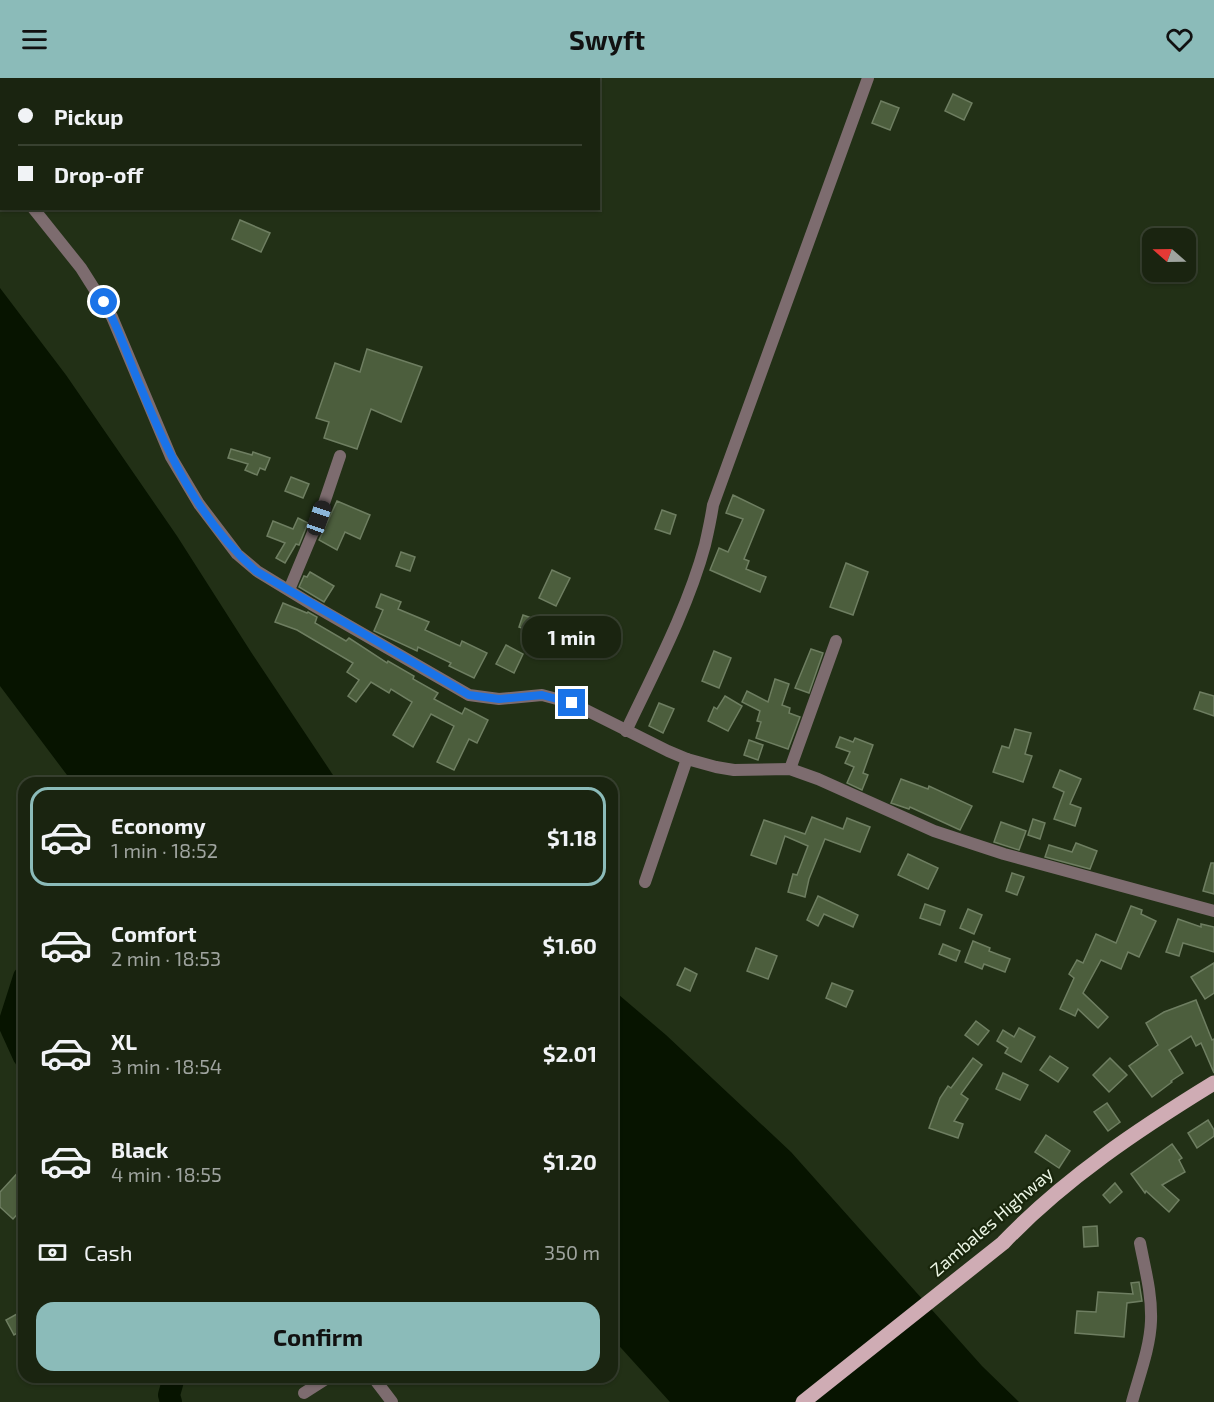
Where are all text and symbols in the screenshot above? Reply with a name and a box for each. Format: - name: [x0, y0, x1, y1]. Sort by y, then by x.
- icon: menu: [18, 23, 51, 56]
- text: Swyft: [569, 23, 645, 55]
- icon: heart: [1163, 23, 1196, 56]
- text: Pickup: [54, 103, 123, 129]
- text: Drop-off: [54, 161, 143, 187]
- north arrow: [1142, 228, 1196, 282]
- map controls: [1142, 228, 1196, 282]
- route start: [90, 288, 117, 315]
- car: [305, 498, 333, 538]
- callout: 1 min: [522, 616, 622, 658]
- text: 1 min: [547, 625, 596, 649]
- route end: [558, 689, 585, 716]
- icon: car: [39, 810, 93, 864]
- text: Economy: [111, 812, 206, 838]
- text: $1.18: [547, 824, 597, 850]
- text: 1 min · 18:52: [111, 838, 218, 862]
- icon: car: [39, 918, 93, 972]
- text: Comfort: [111, 920, 196, 946]
- text: $1.60: [543, 932, 597, 958]
- text: 2 min · 18:53: [111, 946, 221, 970]
- icon: car: [39, 1026, 93, 1080]
- text: XL: [111, 1028, 137, 1054]
- text: $2.01: [543, 1040, 597, 1066]
- text: 3 min · 18:54: [111, 1054, 222, 1078]
- icon: car: [39, 1134, 93, 1188]
- text: Black: [111, 1136, 168, 1162]
- text: $1.20: [543, 1148, 597, 1174]
- text: 4 min · 18:55: [111, 1162, 222, 1186]
- street label: Zambales Highway: [926, 1162, 1058, 1280]
- icon: cash: [36, 1236, 69, 1269]
- text: Cash: [84, 1239, 133, 1265]
- text: 350 m: [544, 1240, 600, 1264]
- button: Confirm: [36, 1302, 600, 1371]

